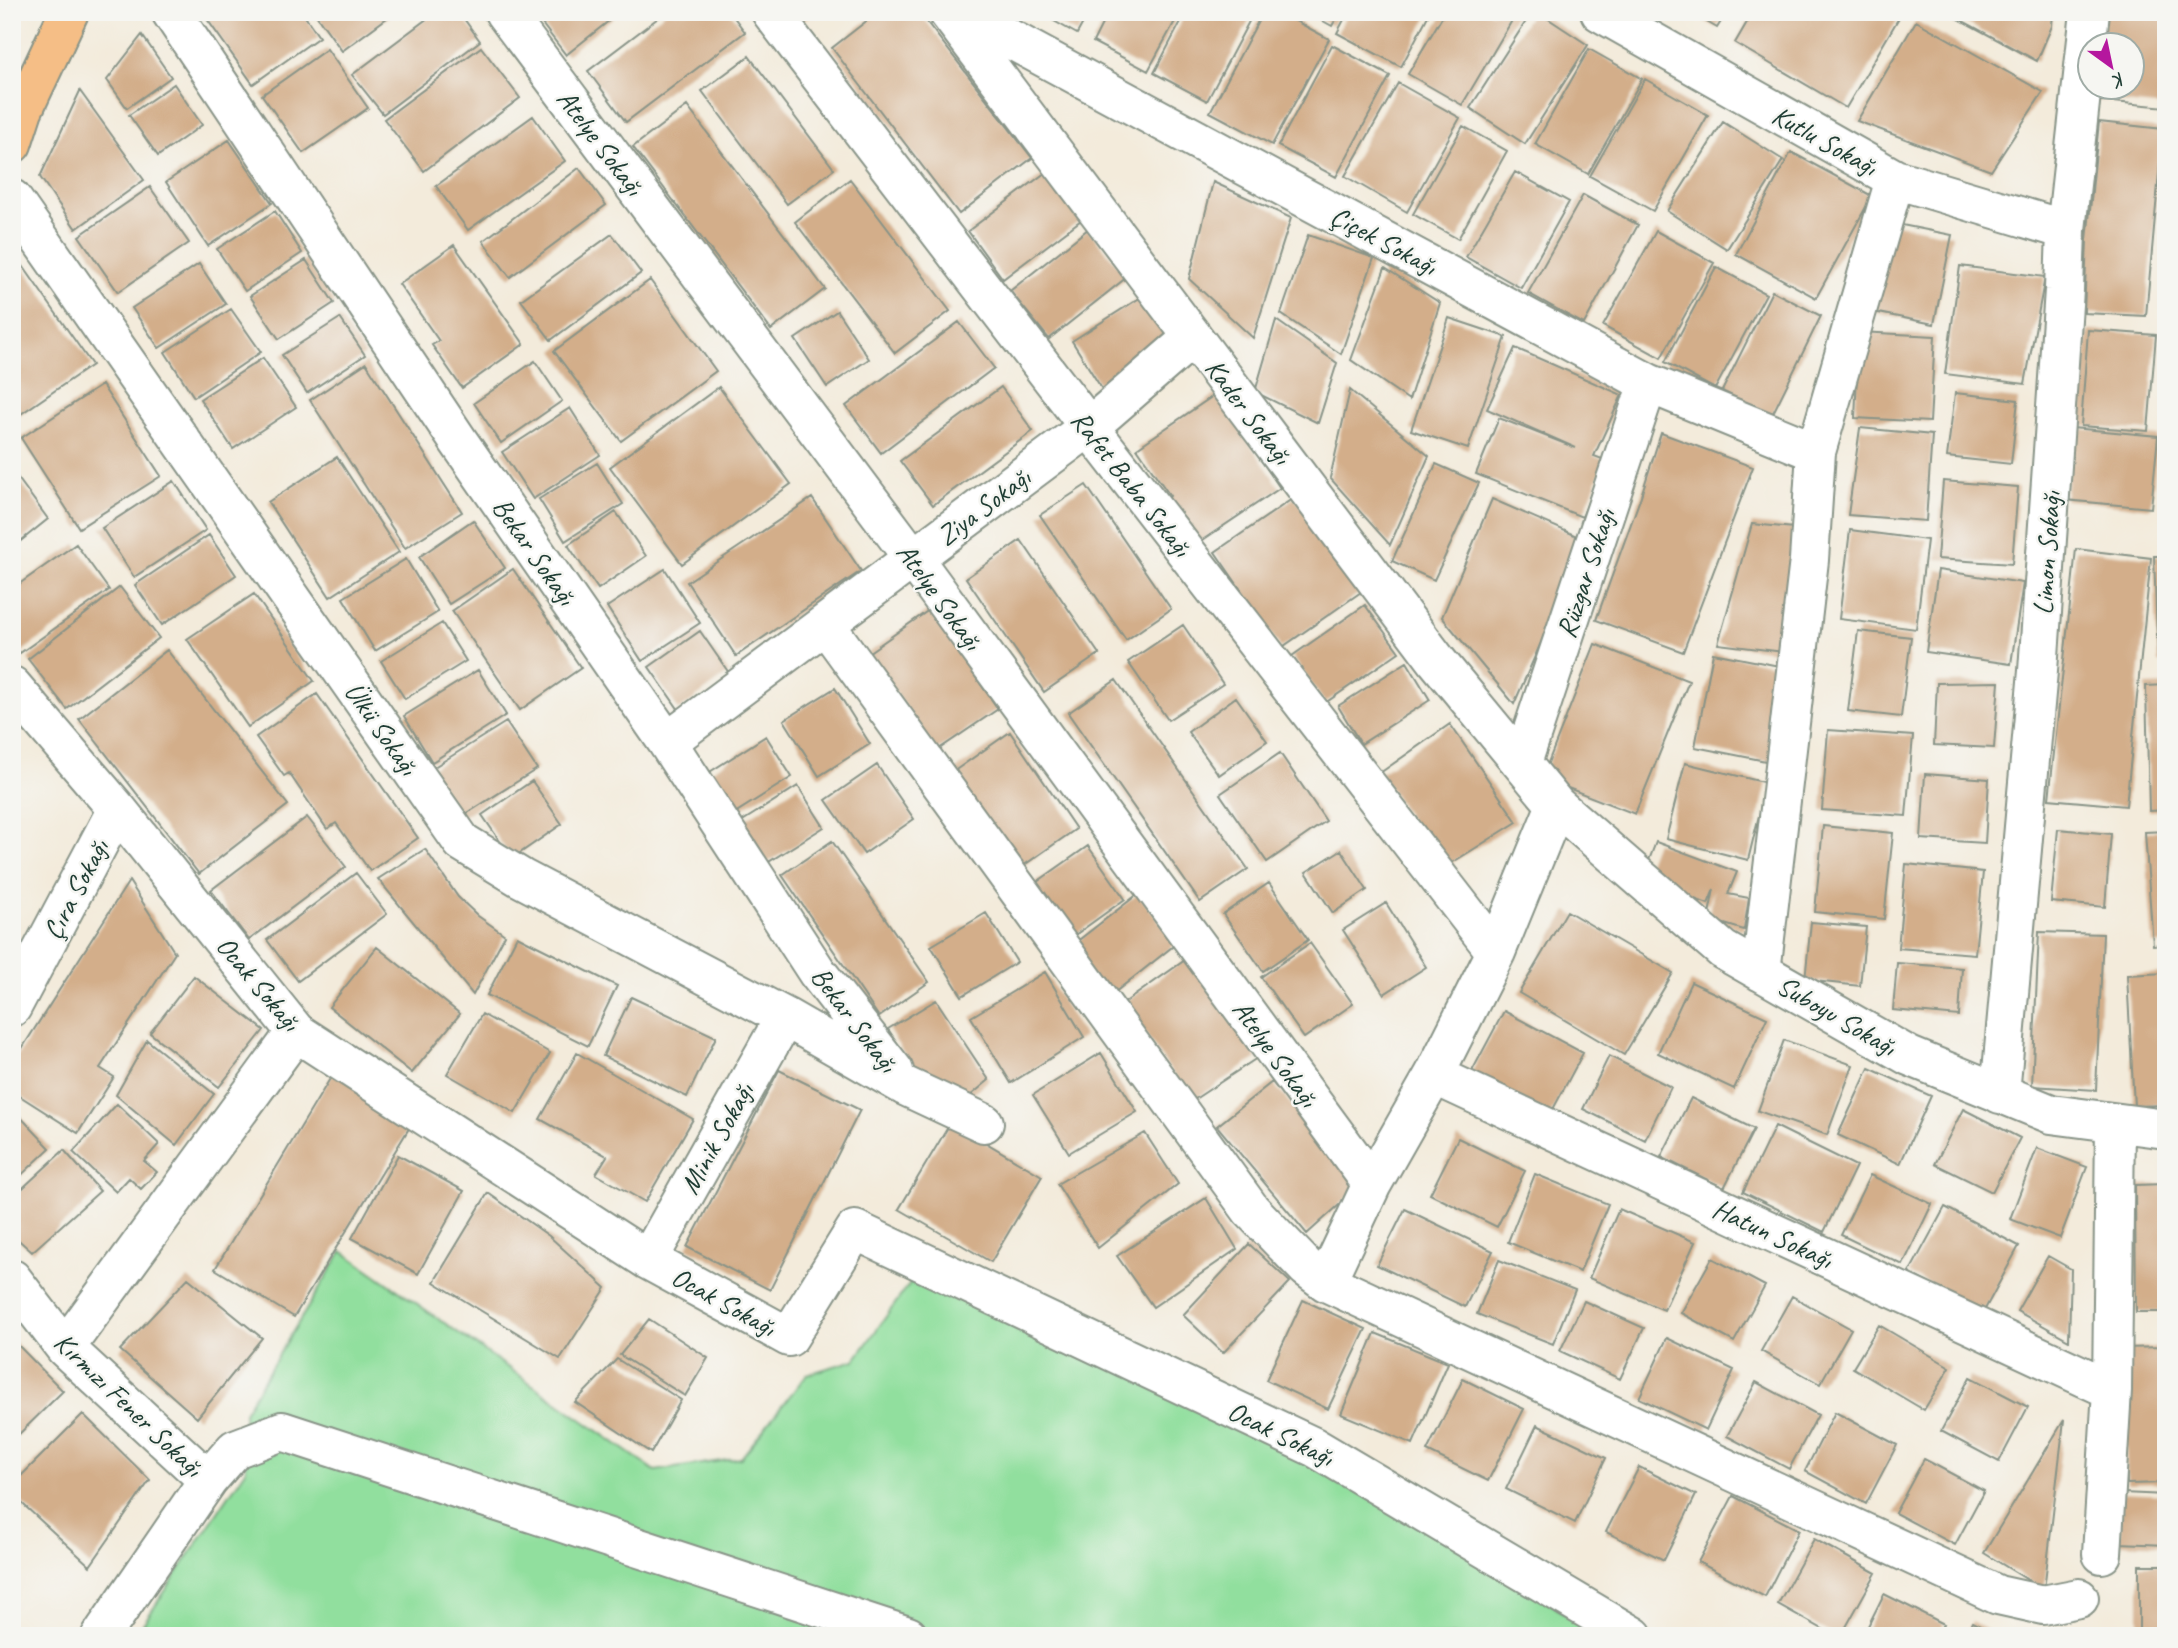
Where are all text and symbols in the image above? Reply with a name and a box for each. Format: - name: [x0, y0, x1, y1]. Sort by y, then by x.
- north arrow: [2076, 32, 2146, 102]
- text: K: [2105, 67, 2130, 94]
- street label: Atelye Sokağı: [549, 82, 653, 204]
- street label: Kutlu Sokağı: [1766, 97, 1885, 184]
- street label: Çiçek Sokağı: [1324, 198, 1444, 285]
- street label: Kader Sokağı: [1198, 352, 1301, 472]
- street label: Rafet Baba Sokağı: [1064, 403, 1201, 565]
- street label: Ziya Sokağı: [929, 459, 1039, 553]
- street label: Limon Sokağı: [2025, 488, 2068, 616]
- street label: Bekar Sokağı: [485, 491, 585, 613]
- street label: Rüzgar Sokağı: [1548, 503, 1623, 642]
- street label: Atelye Sokağı: [889, 536, 991, 658]
- street label: Ülkü Sokağı: [337, 675, 427, 783]
- street label: Çıra Sokağı: [35, 832, 118, 946]
- street label: Ocak Sokağı: [209, 929, 310, 1039]
- street label: Bekar Sokağı: [804, 960, 907, 1080]
- street label: Suboyu Sokağı: [1771, 967, 1904, 1064]
- street label: Atelye Sokağı: [1225, 993, 1327, 1115]
- street label: Minik Sokağı: [672, 1075, 762, 1200]
- street label: Hatun Sokağı: [1707, 1191, 1840, 1277]
- street label: Ocak Sokağı: [666, 1259, 783, 1345]
- street label: Kırmızı Fener Sokağı: [47, 1325, 212, 1485]
- street label: Ocak Sokağı: [1222, 1393, 1341, 1475]

